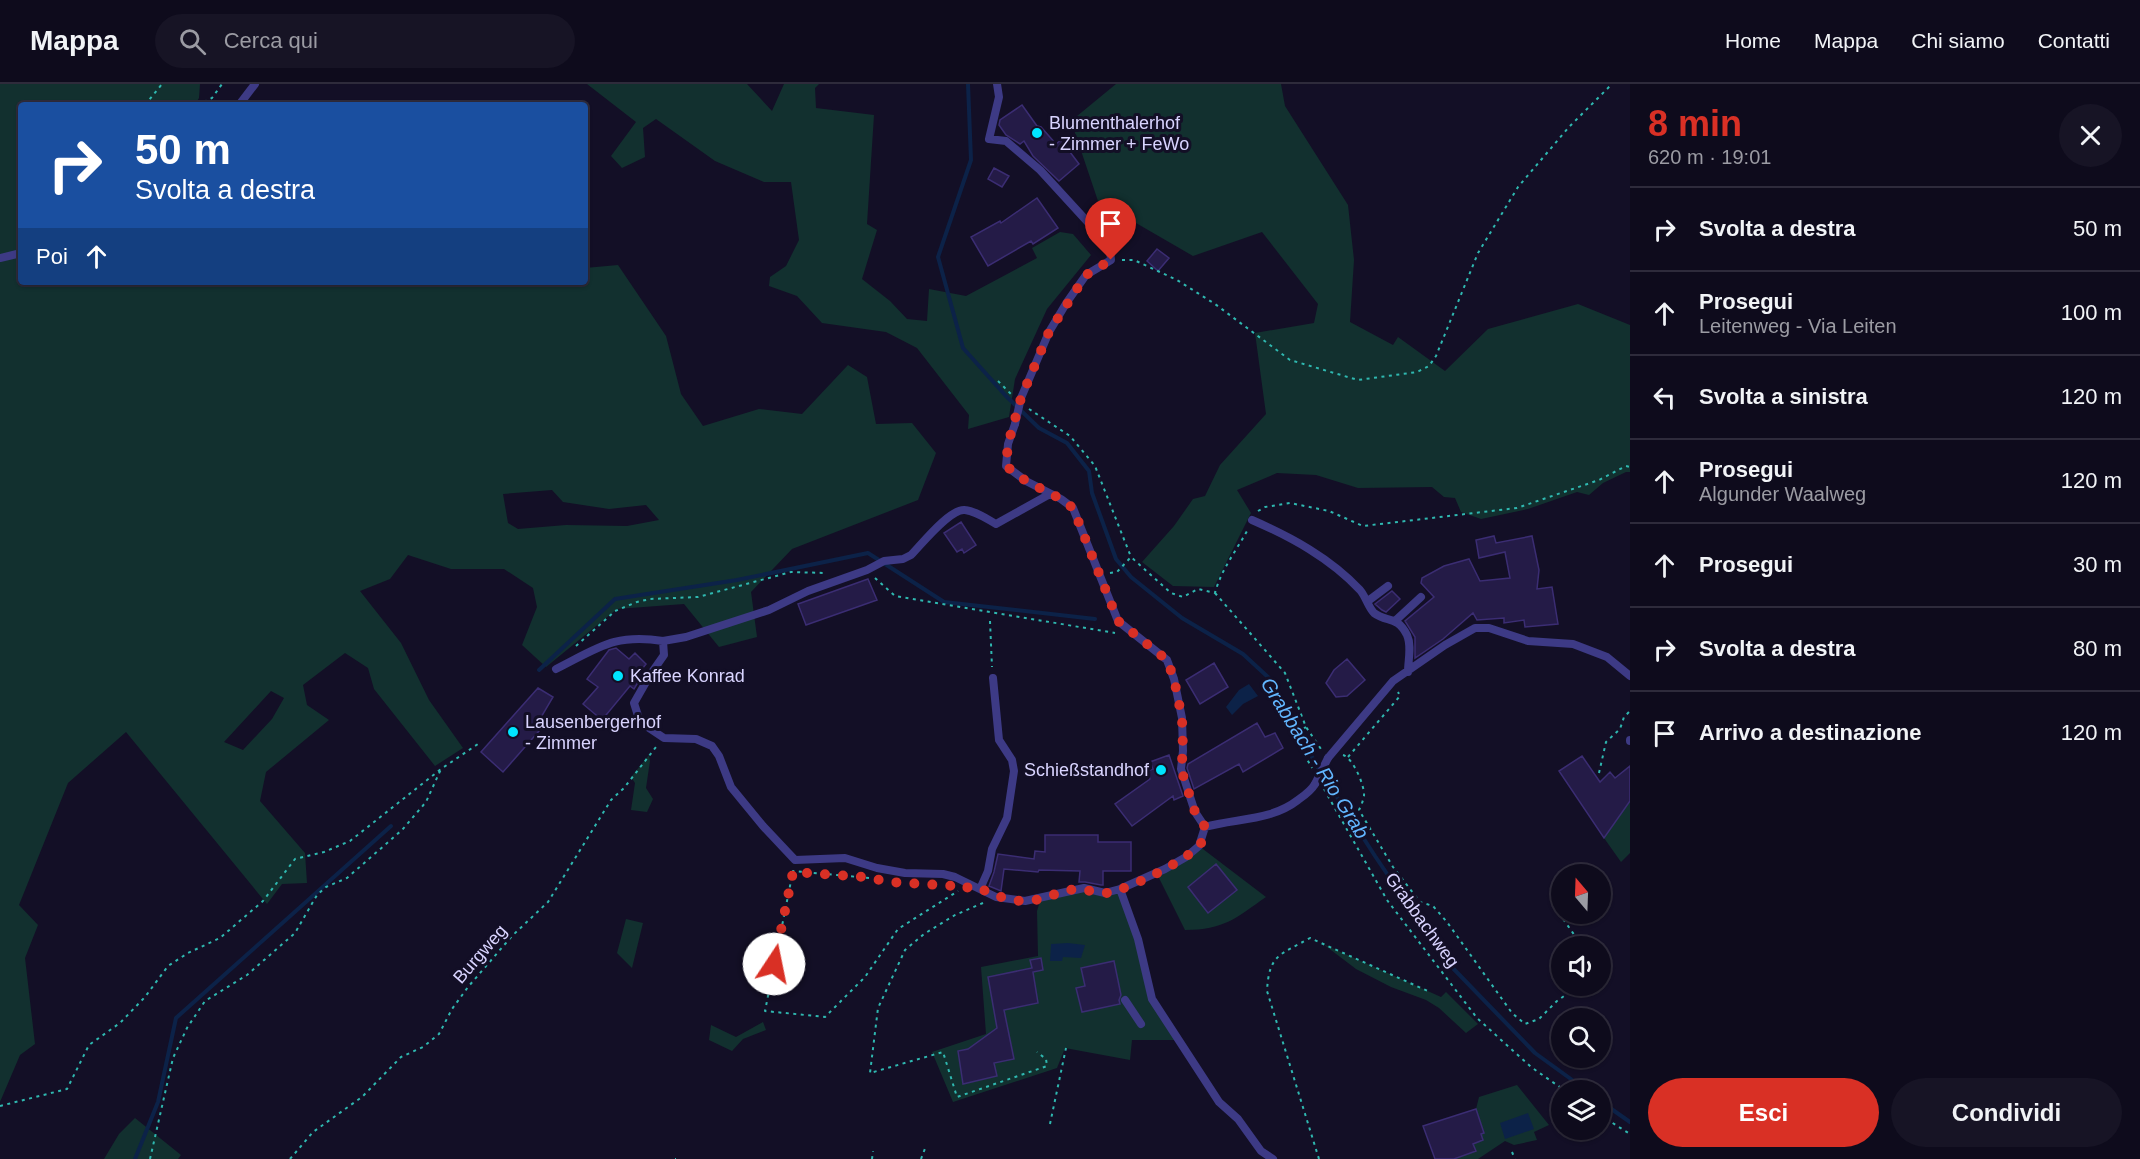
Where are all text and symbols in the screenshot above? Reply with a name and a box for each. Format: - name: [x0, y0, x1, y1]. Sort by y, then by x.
- search box: [155, 14, 575, 68]
- text: Mappa: [30, 25, 119, 56]
- icon: search: [176, 25, 209, 58]
- text: Cerca qui: [224, 28, 318, 53]
- text: Home: [1725, 29, 1781, 52]
- text: Mappa: [1814, 29, 1878, 52]
- text: Chi siamo: [1911, 29, 2005, 52]
- text: Contatti: [2038, 29, 2110, 52]
- text: 8 min: [1648, 103, 1742, 144]
- button: close: [2059, 104, 2122, 167]
- place label: Blumenthalerhof - Zimmer + FeWo: [1049, 113, 1189, 154]
- icon: right: [36, 126, 114, 204]
- text: 50 m: [135, 126, 231, 173]
- marker: Blumenthalerhof - Zimmer + FeWo: [1030, 126, 1044, 140]
- text: 620 m · 19:01: [1648, 146, 1771, 168]
- text: Svolta a destra: [135, 175, 315, 205]
- pin: [1085, 198, 1136, 260]
- icon: arrive: [1094, 207, 1127, 240]
- icon: right: [1648, 213, 1681, 246]
- text: Svolta a destra: [1699, 216, 1856, 241]
- text: 50 m: [2073, 216, 2122, 241]
- icon: ahead: [80, 240, 113, 273]
- text: Poi: [36, 244, 68, 269]
- text: Prosegui: [1699, 289, 1793, 314]
- icon: ahead: [1648, 297, 1681, 330]
- text: 100 m: [2061, 300, 2122, 325]
- text: Leitenweg - Via Leiten: [1699, 315, 1897, 337]
- icon: left: [1648, 381, 1681, 414]
- text: Svolta a sinistra: [1699, 384, 1868, 409]
- text: 120 m: [2061, 384, 2122, 409]
- text: Prosegui: [1699, 457, 1793, 482]
- icon: ahead: [1648, 465, 1681, 498]
- text: 120 m: [2061, 468, 2122, 493]
- text: Algunder Waalweg: [1699, 483, 1866, 505]
- icon: ahead: [1648, 549, 1681, 582]
- text: Prosegui: [1699, 552, 1793, 577]
- text: 30 m: [2073, 552, 2122, 577]
- icon: right: [1648, 633, 1681, 666]
- text: Svolta a destra: [1699, 636, 1856, 661]
- text: 80 m: [2073, 636, 2122, 661]
- place label: Kaffee Konrad: [630, 666, 745, 686]
- marker: Kaffee Konrad: [611, 669, 625, 683]
- water label: Grabbach - Rio Grab: [1256, 673, 1374, 843]
- place label: Lausenbergerhof - Zimmer: [525, 712, 662, 753]
- icon: arrive: [1648, 717, 1681, 750]
- text: Arrivo a destinazione: [1699, 720, 1922, 745]
- text: 120 m: [2061, 720, 2122, 745]
- marker: Lausenbergerhof - Zimmer: [506, 725, 520, 739]
- place label: Schießstandhof: [1024, 760, 1150, 780]
- marker: Schießstandhof: [1154, 763, 1168, 777]
- north arrow: [1551, 864, 1611, 924]
- map controls: [1551, 864, 1611, 1140]
- street label: Grabbachweg: [1381, 869, 1463, 971]
- street label: Burgweg: [449, 921, 511, 987]
- position arrow: [742, 932, 806, 996]
- button: sound: [1551, 936, 1611, 996]
- button: search: [1551, 1008, 1611, 1068]
- button: Esci: [1648, 1078, 1879, 1147]
- button: Condividi: [1891, 1078, 2122, 1147]
- button: layers: [1551, 1080, 1611, 1140]

